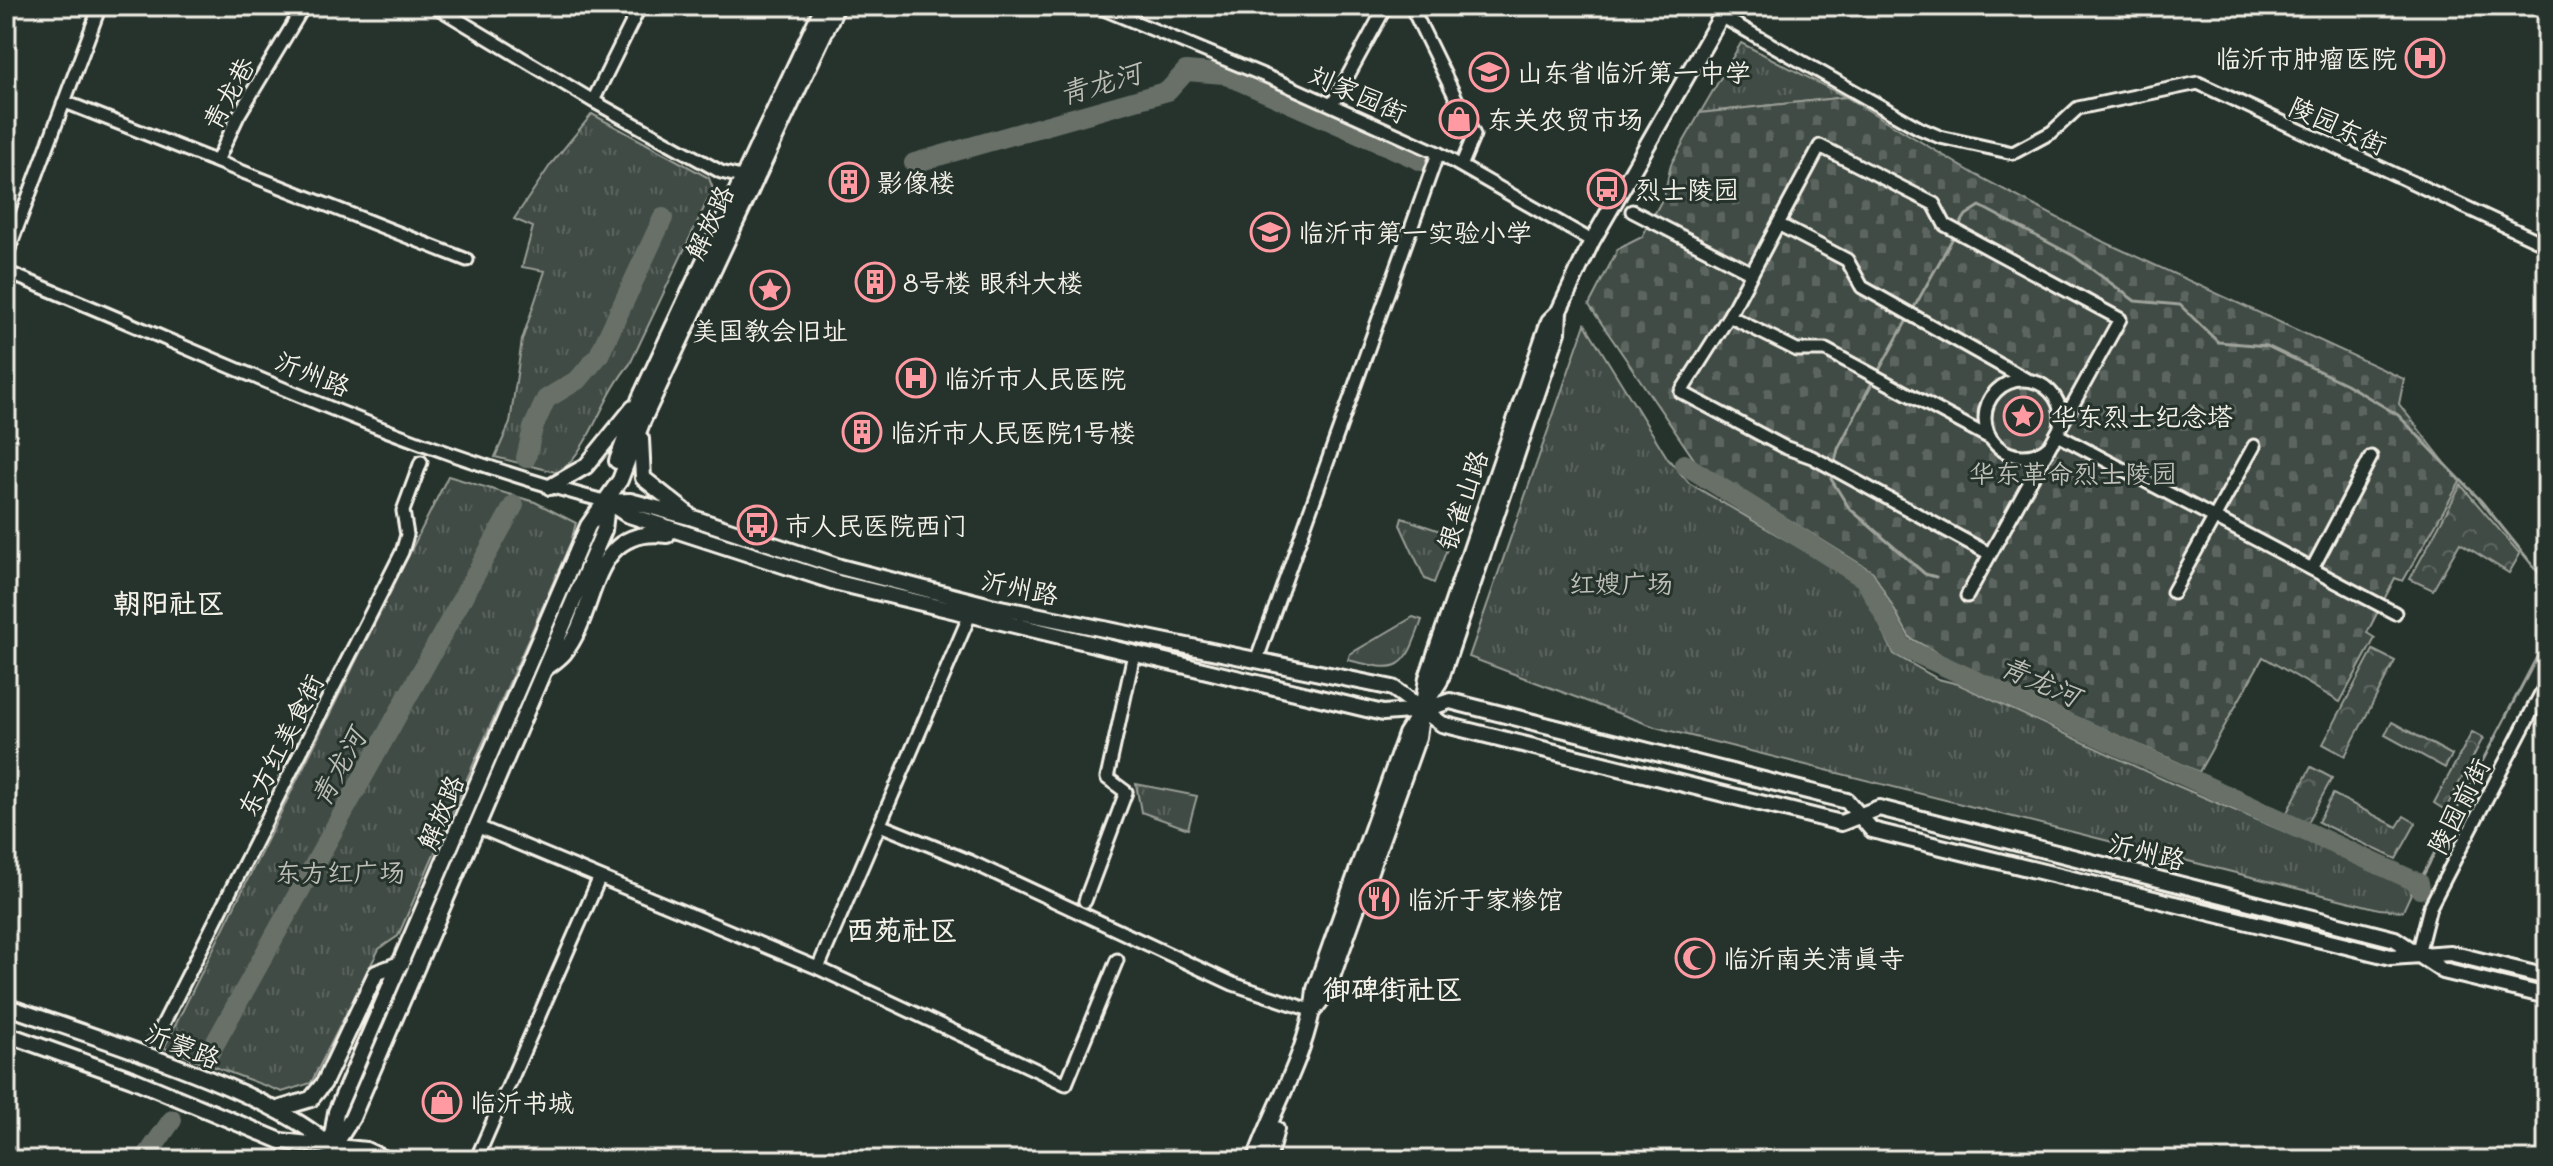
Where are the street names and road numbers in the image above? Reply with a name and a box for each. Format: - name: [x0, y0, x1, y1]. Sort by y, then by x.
- street label: 青龙巷: [194, 51, 262, 135]
- street label: 刘家园街: [1304, 56, 1412, 130]
- street label: 陵园东街: [2284, 88, 2392, 162]
- street label: 解放路: [677, 179, 741, 265]
- street label: 沂州路: [270, 343, 356, 403]
- street label: 银雀山路: [1429, 445, 1495, 555]
- street label: 沂州路: [978, 562, 1062, 612]
- street label: 东方红美食街: [229, 668, 331, 822]
- street label: 陵园前街: [2419, 752, 2497, 860]
- street label: 解放路: [409, 769, 471, 855]
- street label: 沂州路: [2105, 825, 2189, 877]
- street label: 沂蒙路: [140, 1015, 226, 1075]

